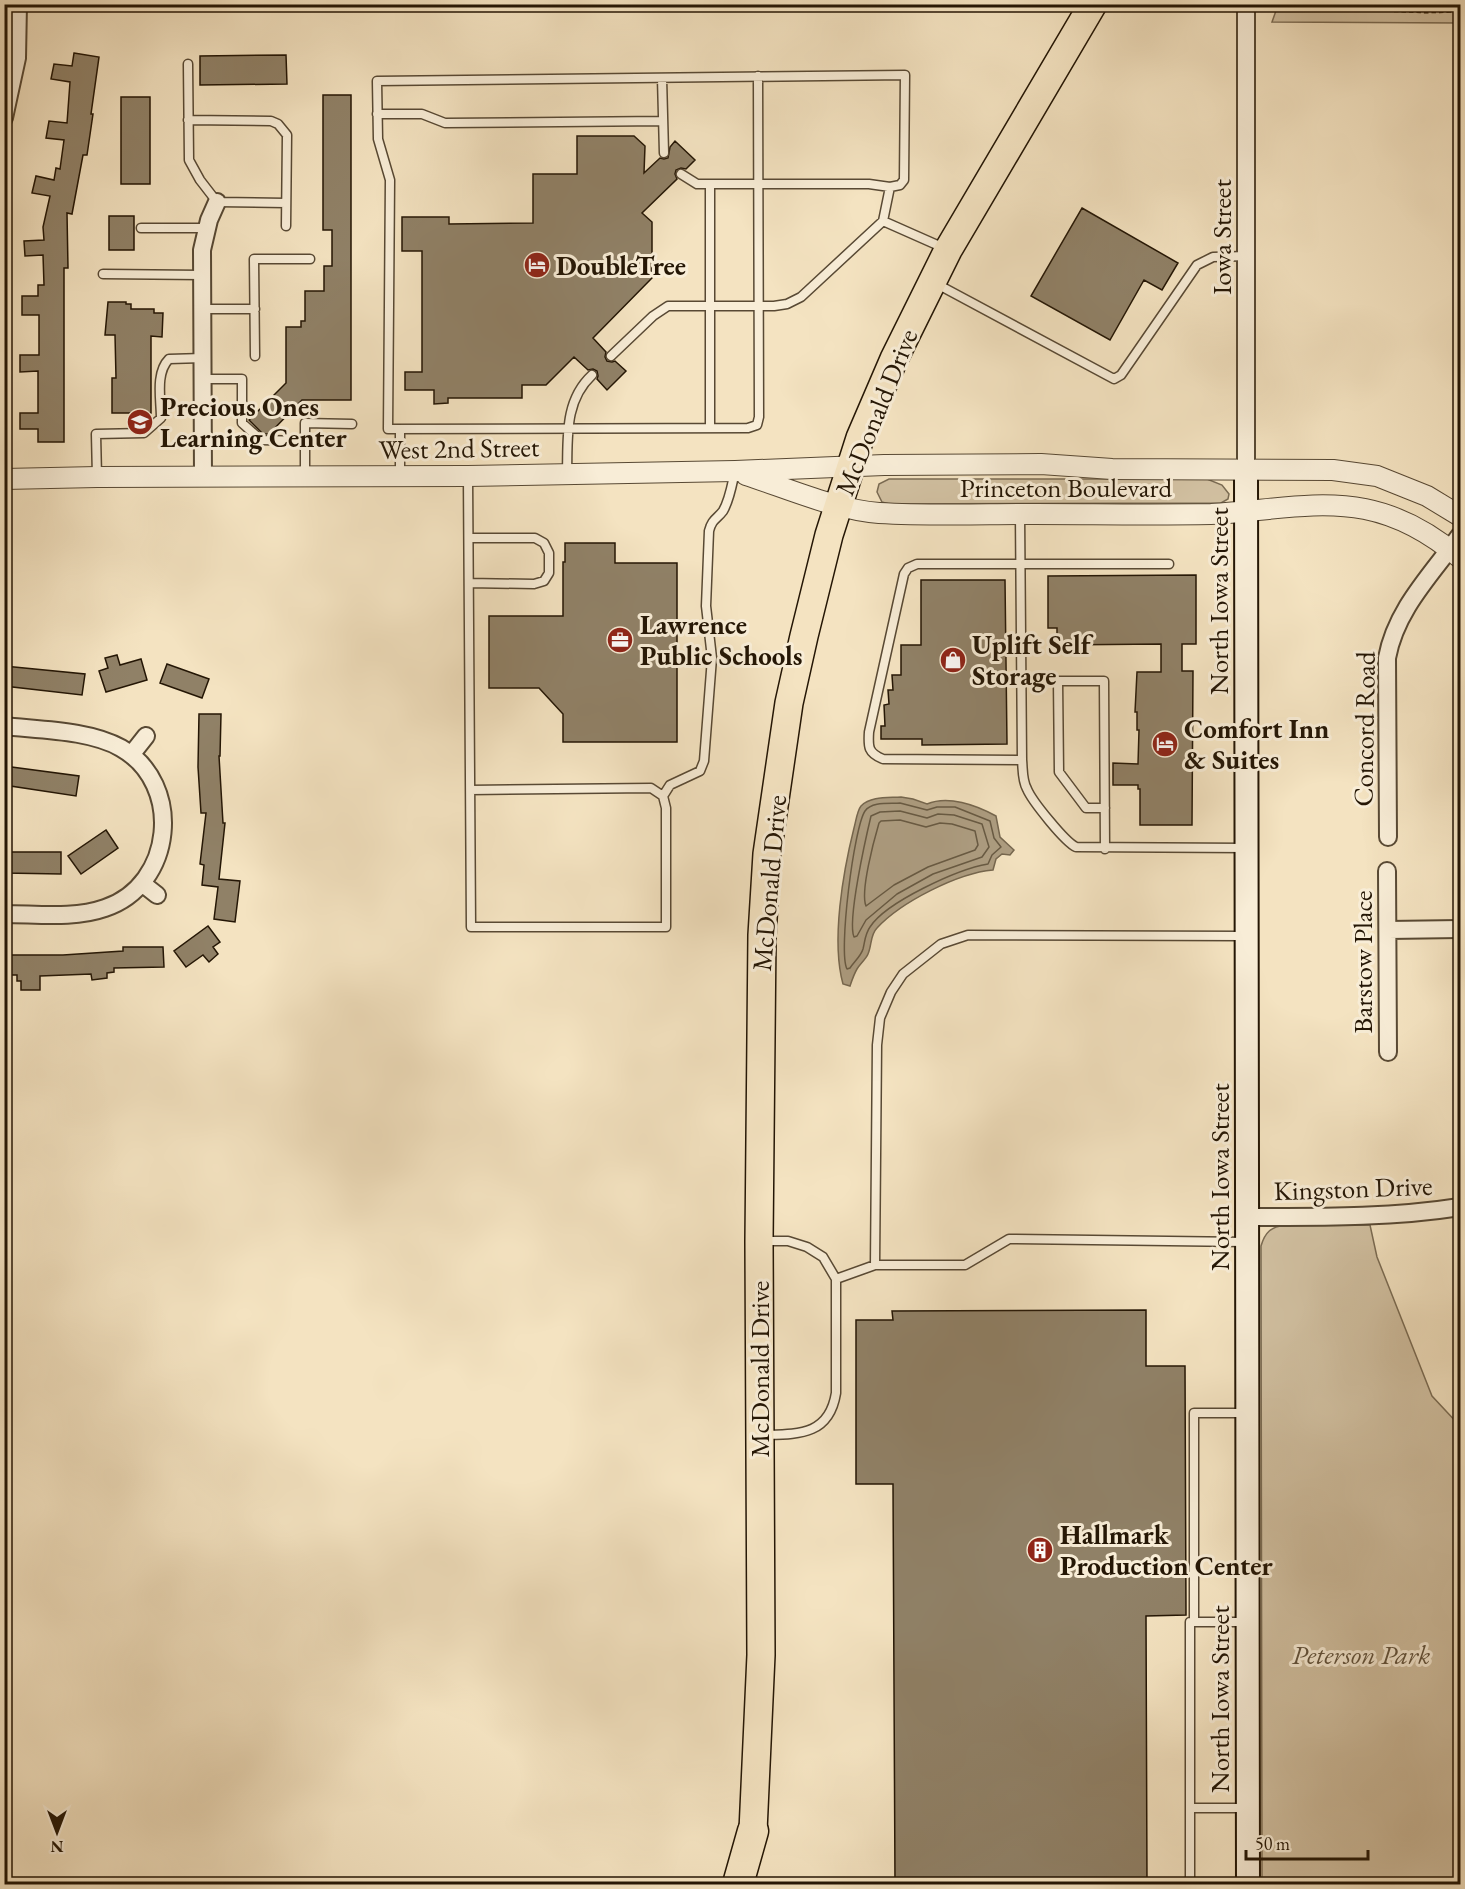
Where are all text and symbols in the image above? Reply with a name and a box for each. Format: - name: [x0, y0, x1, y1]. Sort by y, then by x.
- street label: Iowa Street: [1204, 179, 1239, 295]
- place label: DoubleTree: [556, 248, 686, 283]
- hotel icon: DoubleTree: [522, 250, 552, 280]
- street label: McDonald Drive: [827, 324, 925, 500]
- place label: Precious Ones Learning Center: [160, 389, 348, 455]
- school or university icon: Precious Ones Learning Center: [125, 407, 155, 437]
- street label: West 2nd Street: [378, 429, 540, 467]
- street label: Princeton Boulevard: [960, 470, 1173, 505]
- street label: North Iowa Street: [1201, 507, 1236, 695]
- place label: Lawrence Public Schools: [640, 607, 802, 673]
- office icon: Lawrence Public Schools: [605, 625, 635, 655]
- place label: Uplift Self Storage: [972, 627, 1094, 693]
- shop icon: Uplift Self Storage: [938, 645, 968, 675]
- street label: Concord Road: [1345, 651, 1383, 807]
- place label: Comfort Inn & Suites: [1184, 711, 1329, 777]
- hotel icon: Comfort Inn & Suites: [1150, 729, 1180, 759]
- street label: McDonald Drive: [744, 793, 794, 973]
- street label: Barstow Place: [1345, 891, 1380, 1033]
- street label: North Iowa Street: [1202, 1083, 1237, 1271]
- street label: Kingston Drive: [1273, 1168, 1433, 1208]
- street label: McDonald Drive: [742, 1281, 777, 1457]
- place label: Hallmark Production Center: [1060, 1517, 1273, 1583]
- building icon: Hallmark Production Center: [1025, 1535, 1055, 1565]
- street label: North Iowa Street: [1202, 1605, 1237, 1793]
- park label: Peterson Park: [1292, 1637, 1430, 1672]
- north arrow: [27, 1802, 87, 1862]
- scale bar: [1246, 1823, 1368, 1861]
- text: 50 m: [1255, 1832, 1290, 1855]
- text: N: [50, 1836, 63, 1857]

